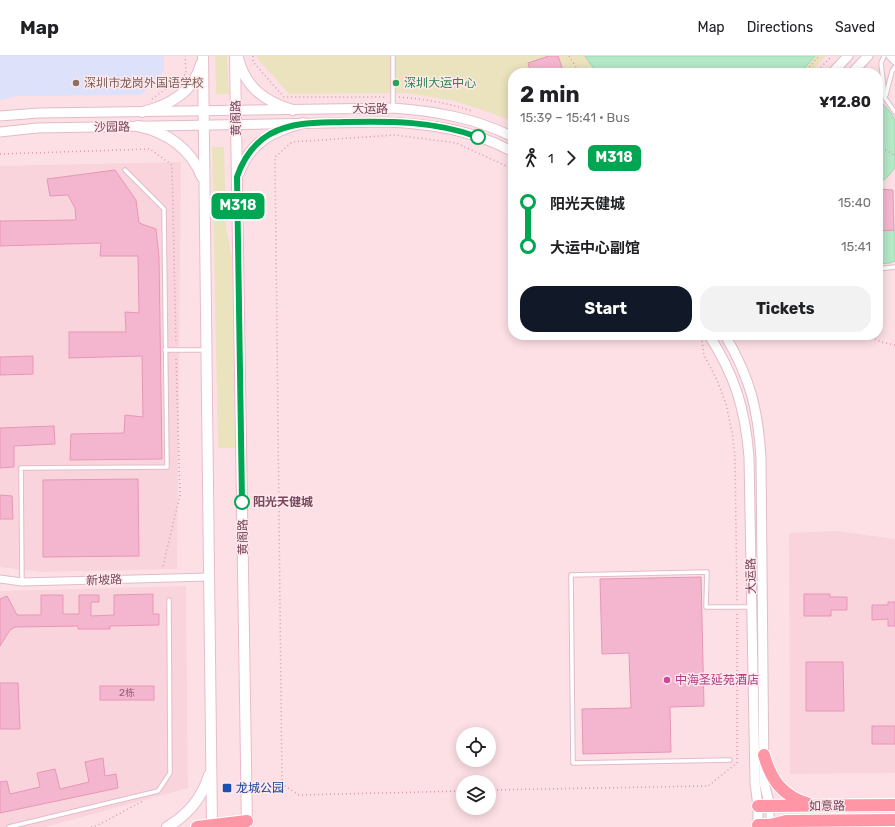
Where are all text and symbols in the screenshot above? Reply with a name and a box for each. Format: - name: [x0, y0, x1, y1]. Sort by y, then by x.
- text: Map: [20, 16, 59, 39]
- text: Map: [698, 19, 725, 36]
- text: Directions: [747, 19, 813, 36]
- text: Saved: [835, 19, 875, 36]
- place label: 深圳市龙岗外国语学校: [84, 76, 204, 90]
- place label: 深圳大运中心: [404, 76, 476, 90]
- marker: 深圳市龙岗外国语学校: [71, 78, 81, 88]
- marker: 深圳大运中心: [391, 78, 401, 88]
- text: 2 min: [520, 81, 580, 108]
- text: ¥12.80: [819, 93, 871, 111]
- street label: 黄阁路: [229, 100, 243, 136]
- street label: 大运路: [352, 102, 388, 116]
- text: 15:39 – 15:41 · Bus: [520, 110, 630, 125]
- street label: 沙园路: [94, 120, 130, 134]
- unlabelled marker: [470, 129, 486, 145]
- icon: walk: [520, 147, 542, 169]
- icon: forward: [560, 147, 582, 169]
- text: M318: [596, 149, 633, 166]
- text: 1: [548, 151, 554, 166]
- line badge: M318: [210, 193, 266, 219]
- text: 阳光天健城: [550, 195, 625, 213]
- text: 15:40: [838, 195, 871, 210]
- text: M318: [219, 197, 257, 214]
- text: 大运中心副馆: [550, 239, 640, 257]
- text: 15:41: [841, 239, 871, 254]
- button: Start: [520, 286, 692, 332]
- button: Tickets: [700, 286, 871, 332]
- marker: 阳光天健城: [234, 494, 250, 510]
- place label: 阳光天健城: [253, 495, 313, 509]
- street label: 黄阁路: [236, 519, 250, 555]
- street label: 大运路: [744, 558, 758, 594]
- street label: 新坡路: [86, 572, 122, 588]
- place label: 中海圣延苑酒店: [675, 673, 759, 687]
- marker: 中海圣延苑酒店: [662, 675, 672, 685]
- house number: 2栋: [119, 687, 135, 699]
- map controls: [456, 727, 496, 815]
- button: locate: [456, 727, 496, 767]
- button: layers: [456, 775, 496, 815]
- place label: 龙城公园: [236, 781, 284, 795]
- marker: 龙城公园: [221, 782, 233, 794]
- street label: 如意路: [809, 799, 845, 813]

